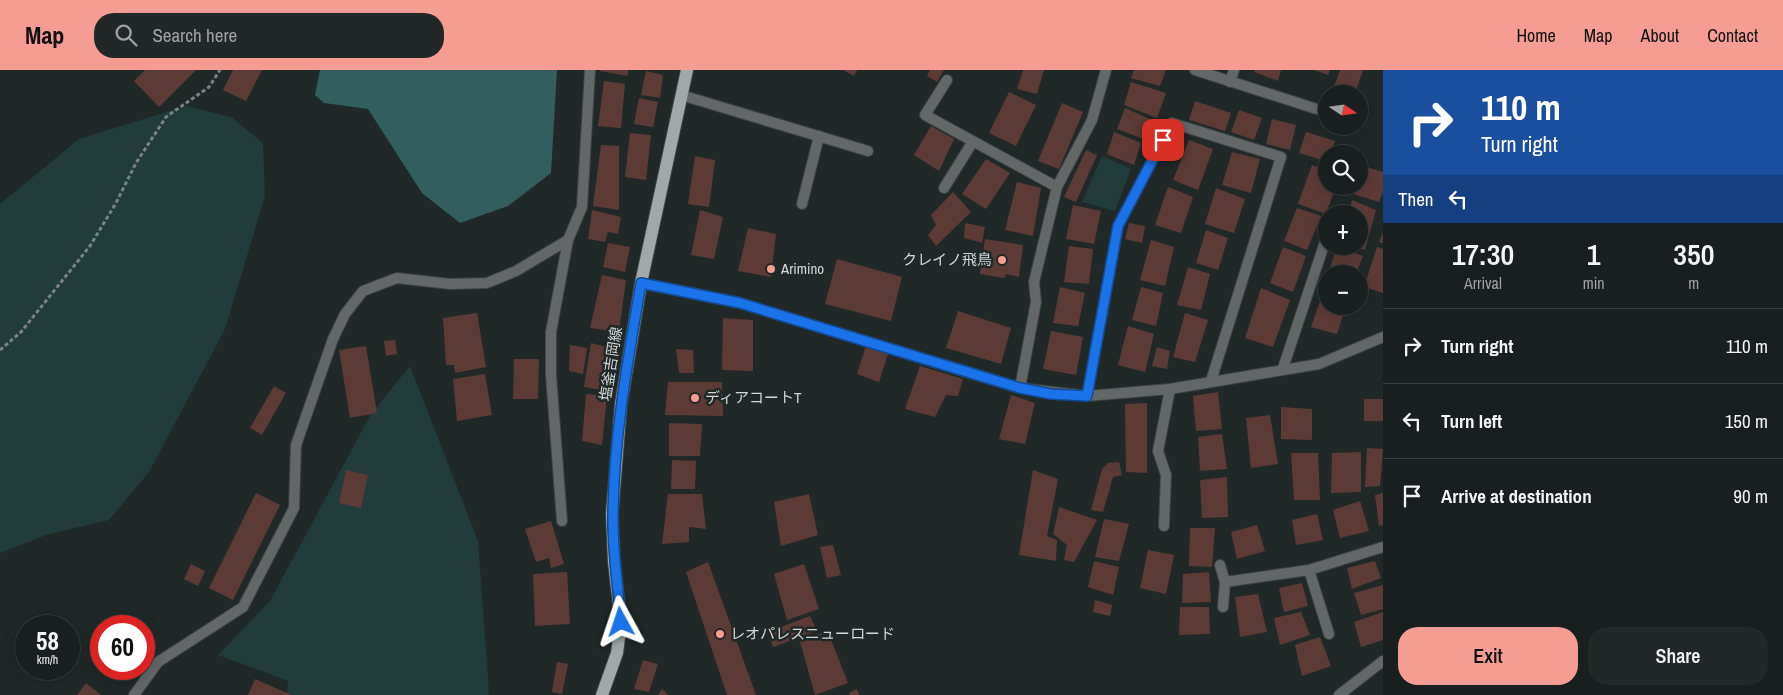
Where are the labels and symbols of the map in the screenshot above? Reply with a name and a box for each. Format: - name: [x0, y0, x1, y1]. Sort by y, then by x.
- north arrow: [1318, 85, 1368, 135]
- pin: [1142, 119, 1184, 161]
- place label: クレイノ飛鳥: [902, 249, 992, 270]
- marker: クレイノ飛鳥: [996, 254, 1008, 266]
- place label: Arimino: [780, 258, 824, 279]
- marker: Arimino: [765, 263, 777, 275]
- street label: 塩釜吉岡線: [594, 325, 627, 403]
- place label: ディアコートT: [705, 387, 802, 408]
- marker: ディアコートT: [689, 392, 701, 404]
- position arrow: [594, 595, 646, 647]
- speed limit sign: 60: [90, 615, 155, 680]
- place label: レオパレスニューロード: [730, 623, 895, 644]
- marker: レオパレスニューロード: [714, 628, 726, 640]

